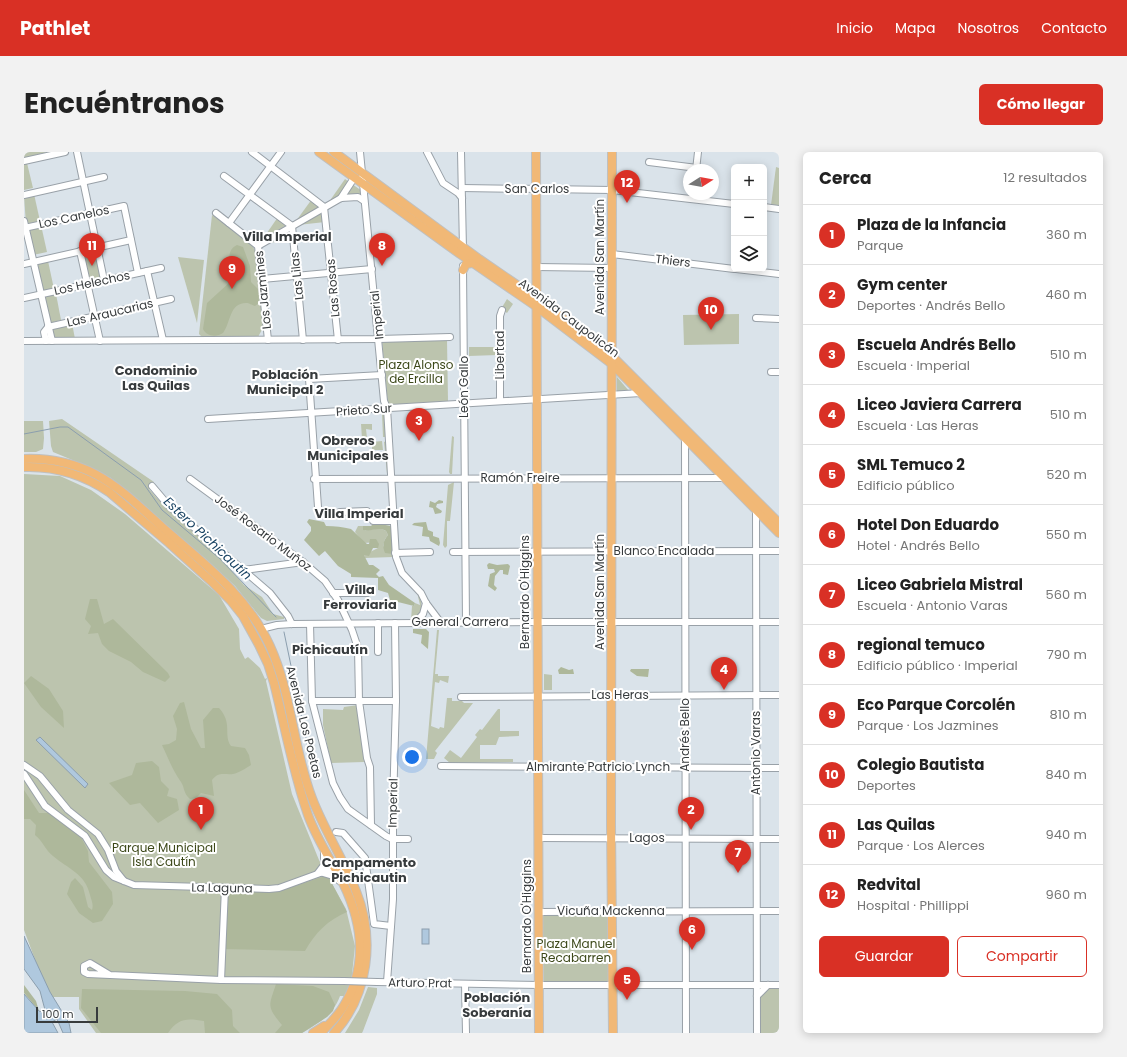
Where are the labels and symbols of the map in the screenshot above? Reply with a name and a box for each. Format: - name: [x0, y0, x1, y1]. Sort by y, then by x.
- north arrow: [683, 164, 719, 200]
- pin: 12: [614, 170, 640, 203]
- street label: San Carlos: [505, 180, 569, 197]
- street label: Avenida San Martín: [591, 199, 608, 315]
- street label: Los Canelos: [37, 201, 111, 232]
- district label: Villa Imperial: [242, 227, 332, 246]
- pin: 11: [79, 233, 105, 266]
- pin: 8: [369, 233, 395, 266]
- street label: Los Jazmines: [250, 250, 275, 330]
- street label: Thiers: [655, 250, 692, 271]
- street label: Las Lilas: [286, 251, 307, 301]
- pin: 9: [219, 256, 245, 289]
- street label: Las Rosas: [321, 258, 344, 318]
- street label: Los Helechos: [52, 266, 132, 299]
- street label: Avenida Caupolicán: [515, 274, 623, 361]
- street label: Imperial: [365, 290, 388, 340]
- street label: Las Araucarias: [65, 294, 155, 331]
- pin: 10: [698, 297, 724, 330]
- street label: Libertad: [491, 331, 508, 379]
- park label: Plaza Alonso de Ercilla: [378, 356, 454, 387]
- street label: León Gallo: [455, 356, 472, 418]
- district label: Condominio Las Quilas: [115, 361, 197, 395]
- district label: Población Municipal 2: [247, 365, 324, 399]
- street label: Prieto Sur: [335, 399, 393, 420]
- pin: 3: [406, 408, 432, 441]
- district label: Obreros Municipales: [307, 431, 389, 465]
- street label: Ramón Freire: [480, 469, 560, 486]
- street label: José Rosario Muñoz: [211, 490, 315, 575]
- water label: Estero Pichicautín: [159, 492, 256, 584]
- district label: Villa Imperial: [314, 504, 404, 523]
- street label: Avenida San Martín: [591, 534, 608, 650]
- street label: Bernardo O'Higgins: [516, 535, 533, 649]
- street label: Blanco Encalada: [614, 542, 714, 559]
- district label: Villa Ferroviaria: [323, 580, 397, 614]
- street label: General Carrera: [412, 613, 509, 630]
- district label: Pichicautín: [292, 640, 368, 659]
- pin: 4: [711, 657, 737, 690]
- street label: Avenida Los Poetas: [282, 664, 327, 780]
- street label: Las Heras: [591, 686, 649, 703]
- street label: Andrés Bello: [676, 698, 693, 772]
- street label: Antonio Varas: [747, 711, 764, 795]
- your location: [402, 747, 422, 767]
- street label: Almirante Patricio Lynch: [526, 758, 670, 775]
- street label: Imperial: [384, 778, 401, 828]
- pin: 1: [188, 797, 214, 830]
- pin: 2: [678, 797, 704, 830]
- street label: Lagos: [629, 829, 665, 846]
- park label: Parque Municipal Isla Cautín: [112, 839, 216, 870]
- pin: 7: [725, 840, 751, 873]
- district label: Campamento Pichicautin: [322, 853, 416, 887]
- street label: Bernardo O'Higgins: [518, 859, 535, 973]
- street label: La Laguna: [191, 878, 253, 897]
- street label: Vicuña Mackenna: [557, 902, 665, 919]
- pin: 6: [679, 917, 705, 950]
- park label: Plaza Manuel Recabarren: [537, 935, 616, 966]
- pin: 5: [614, 967, 640, 1000]
- street label: Arturo Prat: [388, 973, 452, 992]
- district label: Población Soberanía: [462, 988, 532, 1022]
- scale bar: [36, 1005, 98, 1024]

